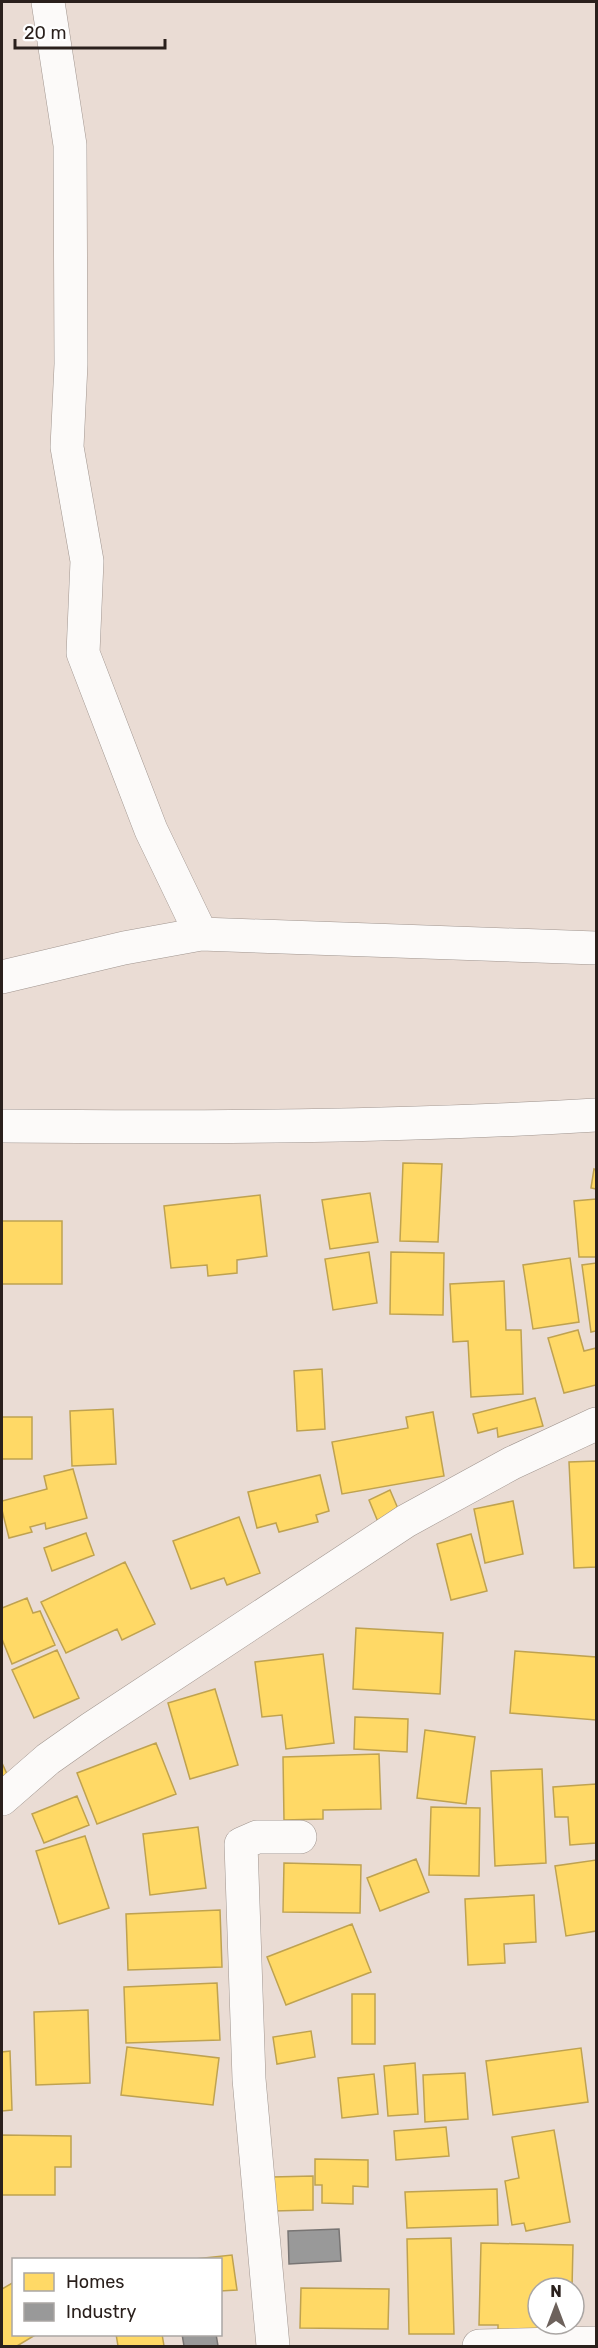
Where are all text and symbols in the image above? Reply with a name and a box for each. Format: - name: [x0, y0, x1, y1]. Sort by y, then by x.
- scale bar: [15, 12, 165, 50]
- text: 20 m: [24, 22, 66, 44]
- legend: [12, 2258, 222, 2336]
- text: Homes: [66, 2271, 124, 2293]
- north arrow: [526, 2276, 586, 2336]
- text: N: [550, 2282, 562, 2301]
- text: Industry: [66, 2301, 136, 2323]

